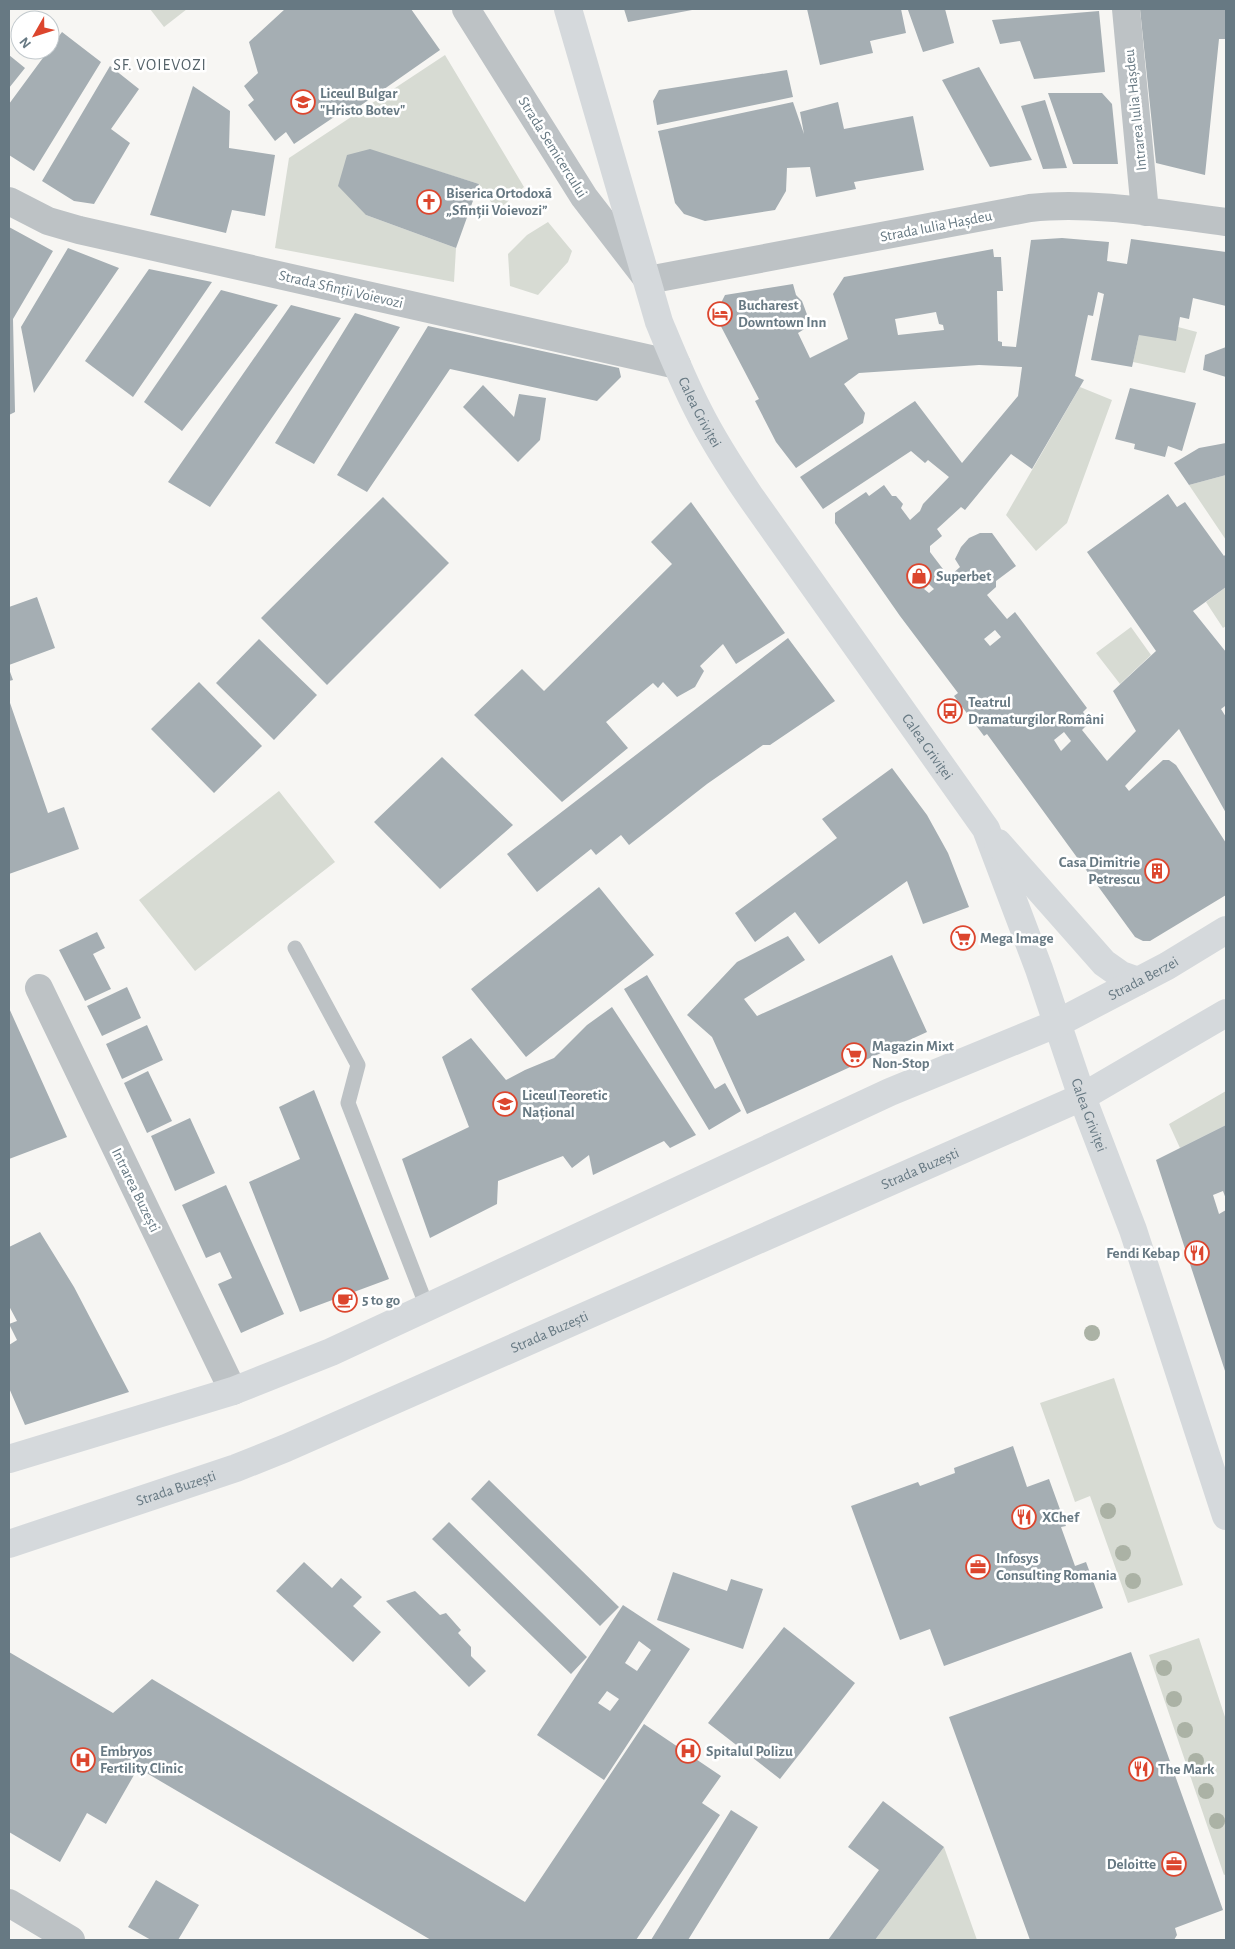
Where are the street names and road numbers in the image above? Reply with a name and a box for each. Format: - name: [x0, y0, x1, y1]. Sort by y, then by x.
- street label: Intrarea Iulia Hașdeu: [1122, 48, 1150, 171]
- street label: Strada Semicercului: [516, 94, 590, 200]
- street label: Strada Iulia Hașdeu: [879, 208, 994, 246]
- street label: Strada Sfinții Voievozi: [277, 268, 405, 312]
- street label: Calea Griviței: [675, 375, 724, 450]
- street label: Calea Griviței: [899, 711, 956, 783]
- street label: Strada Berzei: [1106, 954, 1181, 1003]
- street label: Calea Griviței: [1068, 1077, 1109, 1154]
- street label: Strada Buzești: [879, 1145, 961, 1193]
- street label: Intrarea Buzești: [108, 1146, 162, 1235]
- street label: Strada Buzești: [508, 1309, 591, 1356]
- street label: Strada Buzești: [134, 1468, 218, 1509]

